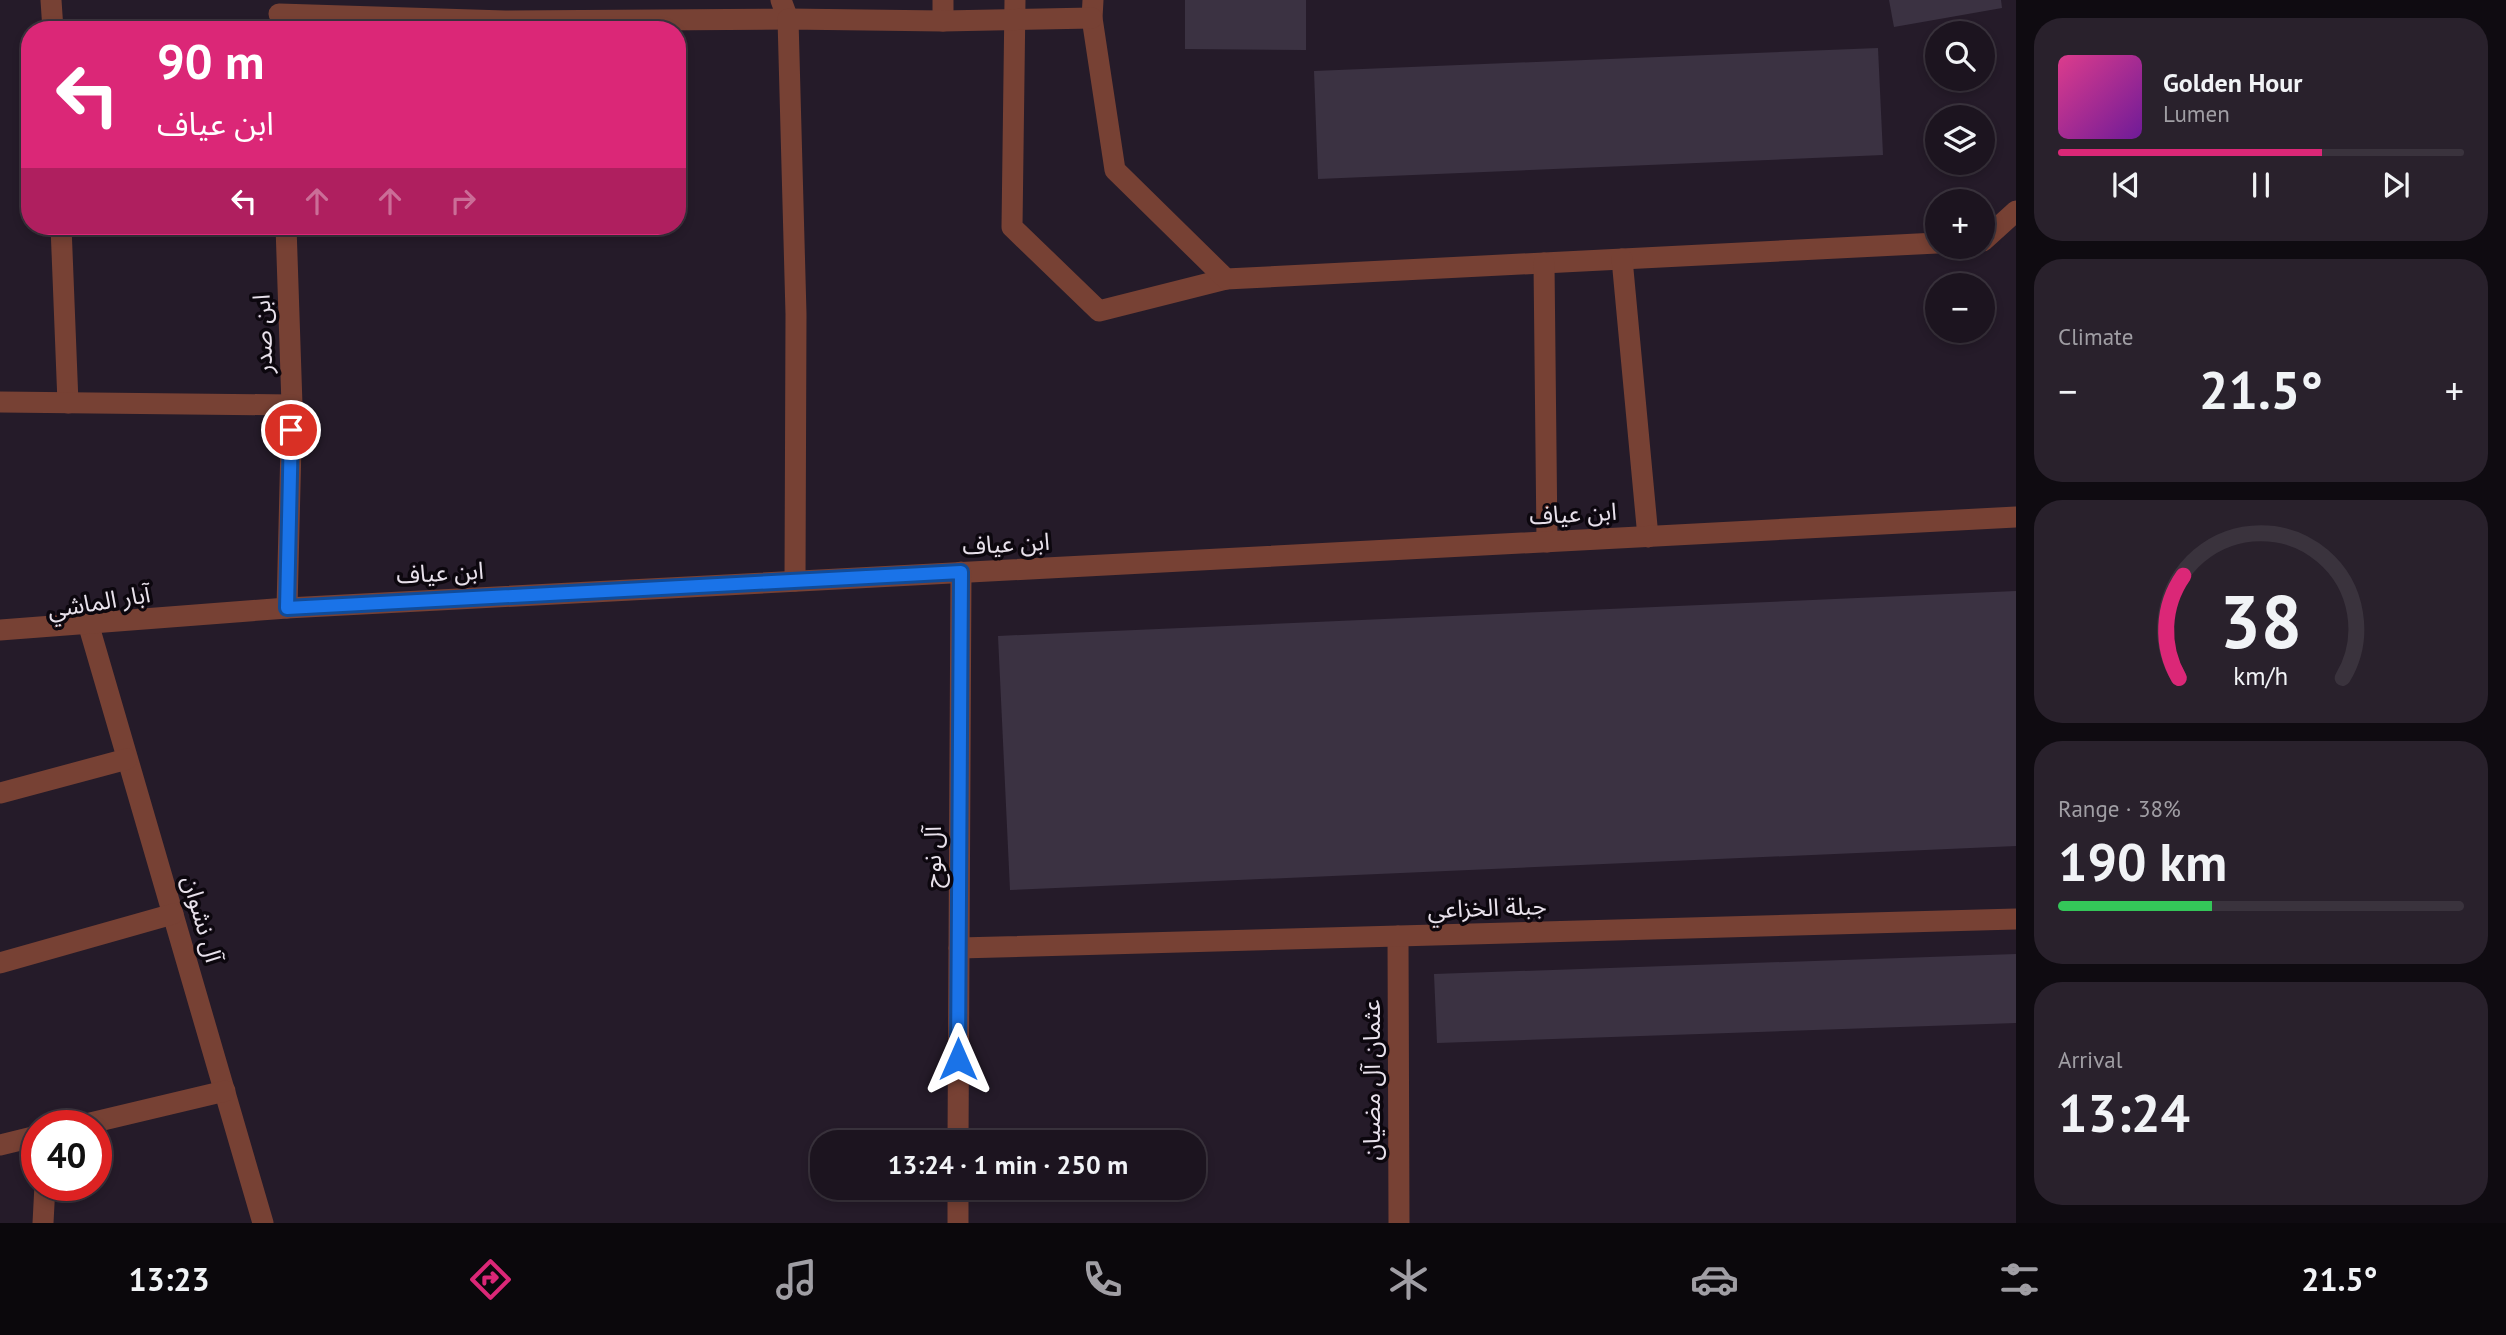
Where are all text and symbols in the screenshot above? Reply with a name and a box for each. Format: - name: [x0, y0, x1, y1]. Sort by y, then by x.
- map controls: [1925, 21, 1995, 343]
- button: search: [1925, 21, 1995, 91]
- text: 90 m: [157, 29, 264, 93]
- icon: left: [42, 49, 133, 140]
- text: Golden Hour: [2163, 66, 2302, 99]
- text: Lumen: [2163, 99, 2230, 128]
- text: ابن عياف: [157, 102, 274, 144]
- button: layers: [1925, 105, 1995, 175]
- icon: previous: [2107, 166, 2145, 204]
- icon: pause: [2242, 166, 2280, 204]
- icon: next: [2377, 166, 2415, 204]
- icon: left: [225, 182, 263, 220]
- icon: ahead: [298, 182, 336, 220]
- icon: ahead: [371, 182, 409, 220]
- icon: right: [444, 182, 482, 220]
- button: +: [1925, 189, 1995, 259]
- button: −: [1925, 273, 1995, 343]
- street label: ابن صدر: [246, 294, 279, 375]
- text: Climate: [2058, 322, 2133, 351]
- text: 21.5°: [2199, 356, 2323, 423]
- text: −: [2058, 366, 2077, 415]
- text: +: [2445, 366, 2464, 415]
- pin: [261, 400, 321, 460]
- icon: arrive: [272, 411, 310, 449]
- street label: ابن عياف: [1528, 496, 1618, 531]
- street label: ابن عياف: [961, 526, 1051, 561]
- street label: ابن عياف: [395, 555, 485, 590]
- text: 38: [2220, 574, 2302, 668]
- street label: آبار الماشي: [45, 578, 154, 628]
- text: km/h: [2234, 659, 2288, 691]
- text: Range · 38%: [2058, 794, 2181, 823]
- street label: آل نوح: [917, 825, 950, 888]
- text: 190 km: [2058, 828, 2227, 895]
- street label: آل نشوان: [175, 872, 230, 967]
- street label: جبلة الخزاعي: [1427, 890, 1547, 929]
- street label: عثمان آل مضيان: [1356, 999, 1387, 1161]
- position arrow: [921, 1022, 995, 1096]
- text: Arrival: [2058, 1045, 2122, 1074]
- text: 13:24: [2058, 1079, 2190, 1146]
- speed limit sign: 40: [21, 1110, 112, 1201]
- text: 13:24 · 1 min · 250 m: [888, 1148, 1128, 1181]
- icon: directions: [466, 1255, 515, 1304]
- icon: music: [772, 1255, 821, 1304]
- icon: phone: [1078, 1255, 1127, 1304]
- icon: climate: [1384, 1255, 1433, 1304]
- icon: car: [1690, 1255, 1739, 1304]
- icon: filters: [1995, 1255, 2044, 1304]
- text: 13:23: [128, 1258, 210, 1300]
- text: 21.5°: [2301, 1258, 2378, 1300]

